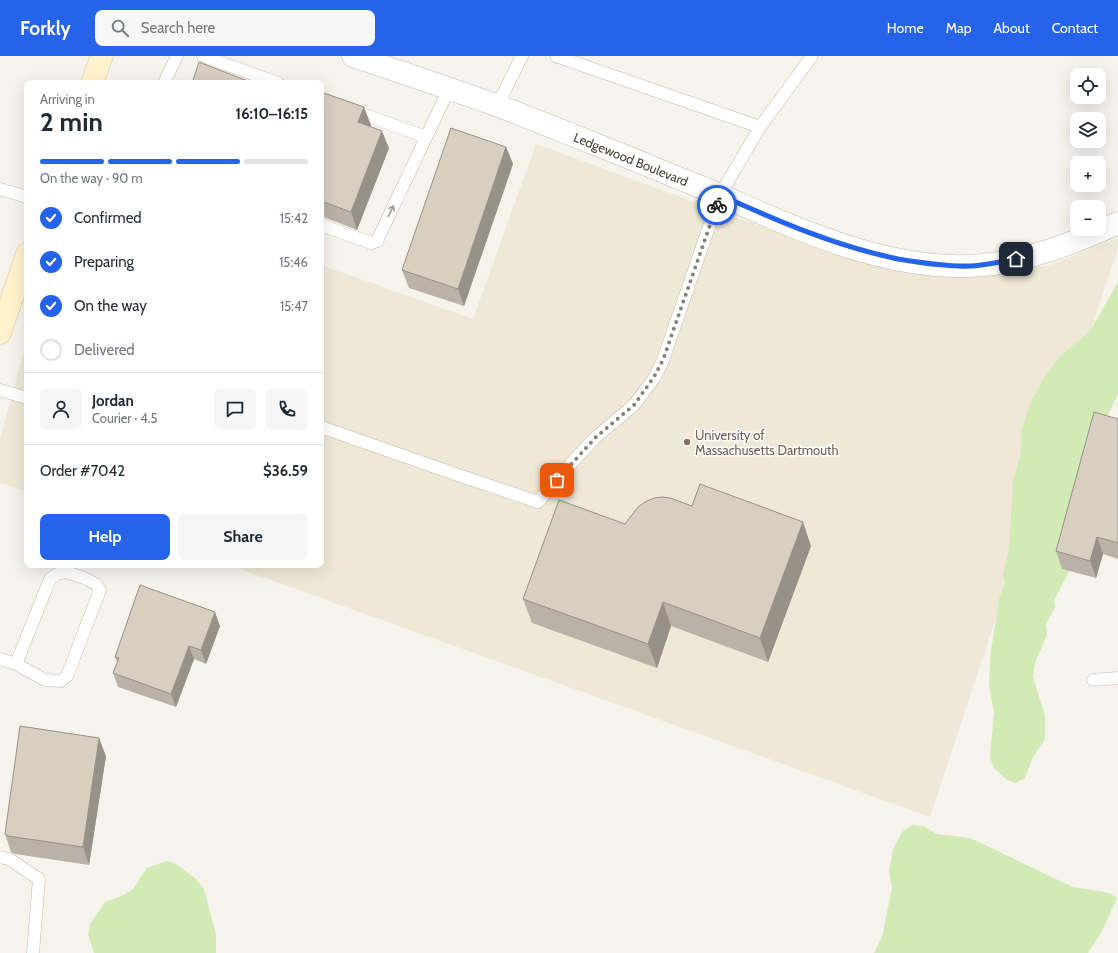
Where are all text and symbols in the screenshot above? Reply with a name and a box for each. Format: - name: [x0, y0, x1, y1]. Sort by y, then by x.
- search box: [95, 10, 375, 46]
- text: Forkly: [20, 17, 71, 40]
- icon: search: [109, 17, 131, 39]
- text: Search here: [141, 19, 215, 37]
- text: Home: [887, 19, 924, 37]
- text: Map: [946, 19, 971, 37]
- text: About: [993, 19, 1030, 37]
- text: Contact: [1052, 19, 1098, 37]
- map controls: [1070, 68, 1106, 236]
- button: locate: [1070, 68, 1106, 104]
- text: Arriving in: [40, 91, 95, 107]
- text: 16:10–16:15: [236, 105, 308, 123]
- text: 2 min: [40, 106, 103, 138]
- button: layers: [1070, 112, 1106, 148]
- street label: Ledgewood Boulevard: [571, 129, 691, 189]
- button: +: [1070, 156, 1106, 192]
- text: On the way · 90 m: [40, 170, 143, 186]
- courier: [697, 185, 737, 225]
- icon: bike: [706, 194, 728, 216]
- button: −: [1070, 200, 1106, 236]
- one-way arrow: [388, 206, 395, 218]
- icon: check: [40, 207, 62, 229]
- text: Confirmed: [74, 209, 142, 227]
- text: 15:42: [280, 210, 308, 226]
- pin: [999, 242, 1033, 276]
- icon: home: [1005, 248, 1027, 270]
- icon: check: [40, 251, 62, 273]
- text: Preparing: [74, 253, 134, 271]
- text: 15:46: [279, 254, 308, 270]
- icon: check: [40, 295, 62, 317]
- text: On the way: [74, 297, 147, 315]
- text: 15:47: [280, 298, 308, 314]
- text: Delivered: [74, 341, 135, 359]
- button: person: [40, 388, 82, 430]
- button: chat: [214, 388, 256, 430]
- button: phone: [266, 388, 308, 430]
- text: Jordan: [92, 392, 134, 410]
- text: Courier · 4.5: [92, 410, 157, 426]
- place label: University of Massachusetts Dartmouth: [695, 427, 838, 458]
- marker: University of Massachusetts Dartmouth: [682, 437, 692, 447]
- text: Order #7042: [40, 462, 125, 480]
- text: $36.59: [263, 462, 308, 480]
- pin: [540, 463, 574, 497]
- icon: bag: [546, 469, 568, 491]
- button: Help: [40, 514, 170, 560]
- button: Share: [178, 514, 308, 560]

